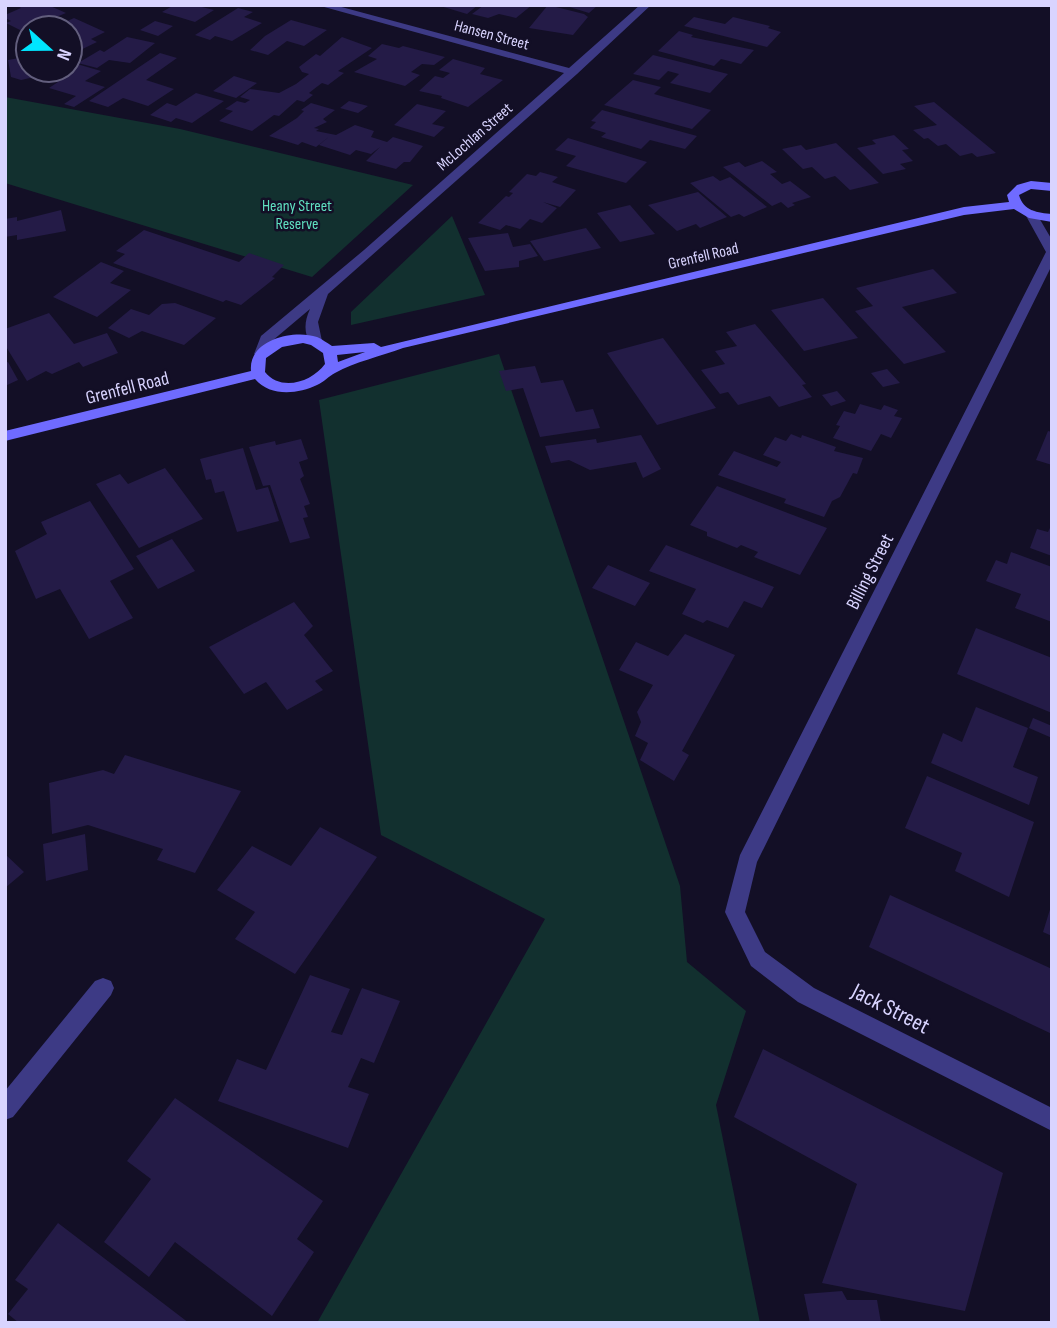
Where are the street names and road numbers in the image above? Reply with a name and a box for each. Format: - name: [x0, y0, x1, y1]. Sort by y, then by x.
- street label: Hansen Street: [452, 16, 531, 55]
- street label: McLochlan Street: [433, 99, 517, 175]
- street label: Grenfell Road: [666, 239, 740, 274]
- street label: Grenfell Road: [83, 367, 171, 410]
- street label: Billing Street: [842, 530, 899, 613]
- street label: Jack Street: [846, 977, 934, 1040]

